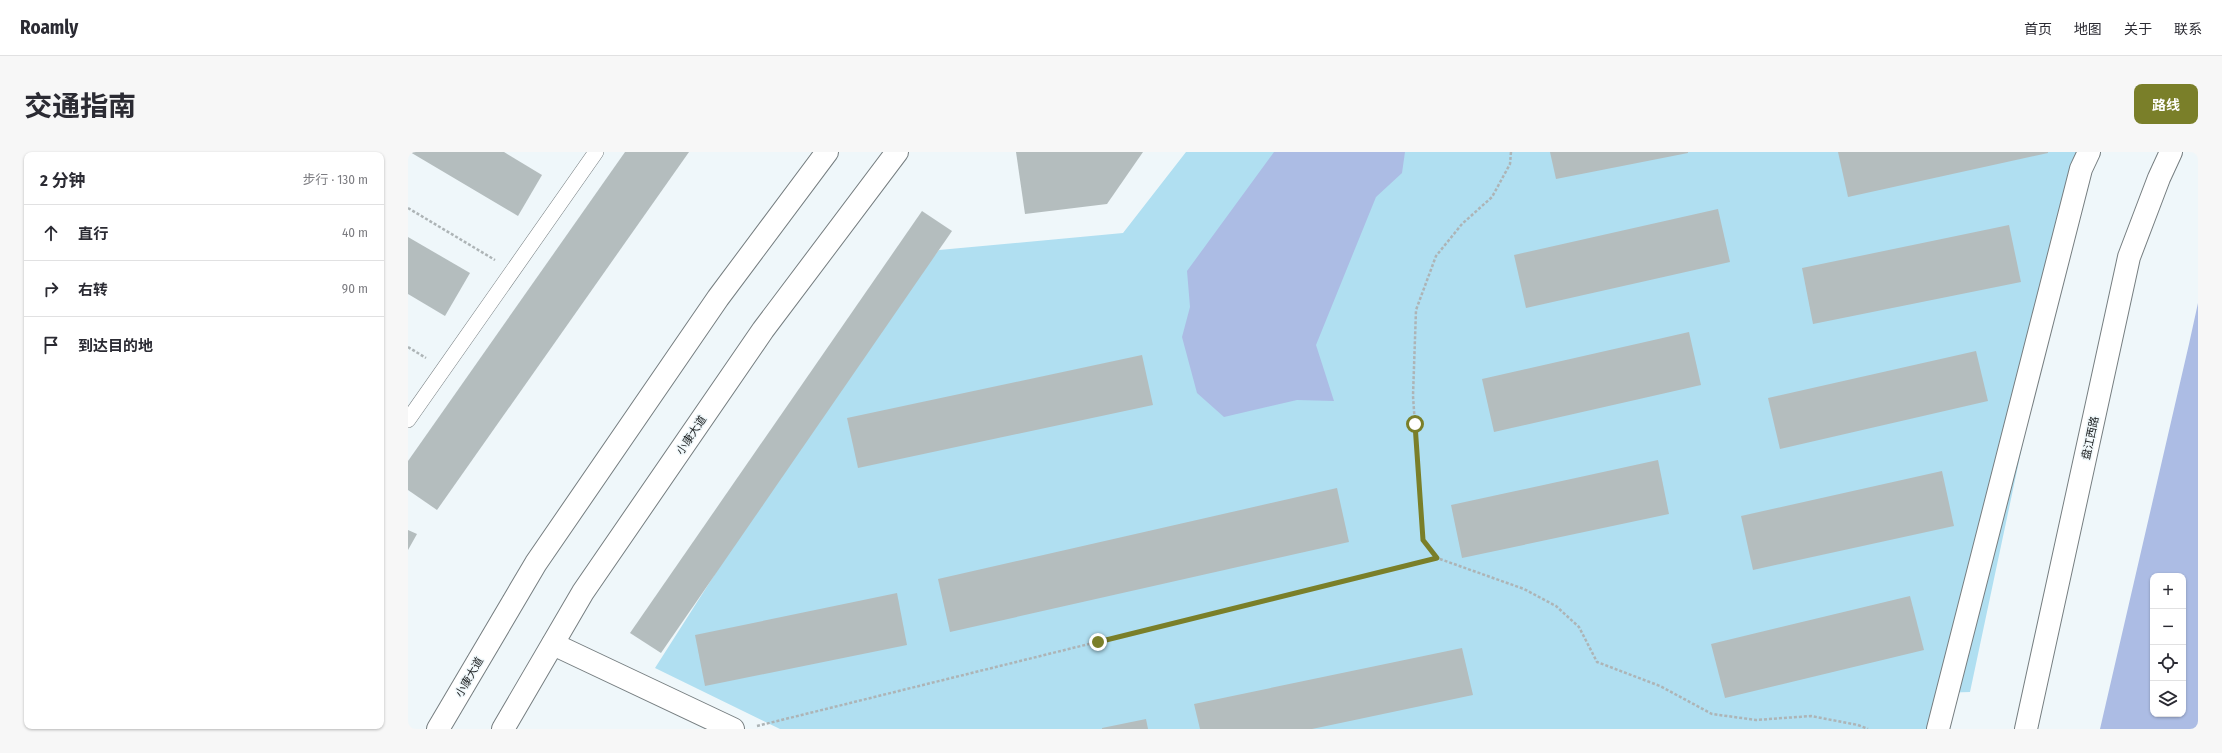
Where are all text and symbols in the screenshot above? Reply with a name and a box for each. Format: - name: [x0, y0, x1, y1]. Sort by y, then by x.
- text: Roamly: [20, 16, 78, 39]
- text: 首页: [2024, 21, 2052, 38]
- text: 地图: [2074, 21, 2102, 38]
- text: 关于: [2124, 21, 2152, 38]
- text: 联系: [2174, 21, 2202, 38]
- button: 路线: [2134, 84, 2198, 124]
- text: 交通指南: [24, 90, 136, 123]
- text: 2 分钟: [40, 170, 85, 191]
- text: 步行 · 130 m: [302, 172, 368, 187]
- icon: ahead: [40, 222, 62, 244]
- text: 直行: [78, 225, 108, 243]
- text: 40 m: [342, 225, 368, 240]
- icon: right: [40, 278, 62, 300]
- text: 右转: [78, 281, 108, 299]
- text: 90 m: [342, 281, 368, 296]
- icon: arrive: [40, 334, 62, 356]
- text: 到达目的地: [78, 337, 153, 355]
- street label: 小康大道: [674, 413, 709, 457]
- route start: [1406, 415, 1424, 433]
- street label: 盘江西路: [2080, 415, 2101, 461]
- map controls: [2150, 573, 2186, 717]
- button: +: [2150, 573, 2186, 609]
- button: −: [2150, 609, 2186, 645]
- route end: [1089, 633, 1107, 651]
- button: locate: [2150, 645, 2186, 681]
- street label: 小康大道: [453, 655, 486, 700]
- button: layers: [2150, 681, 2186, 717]

